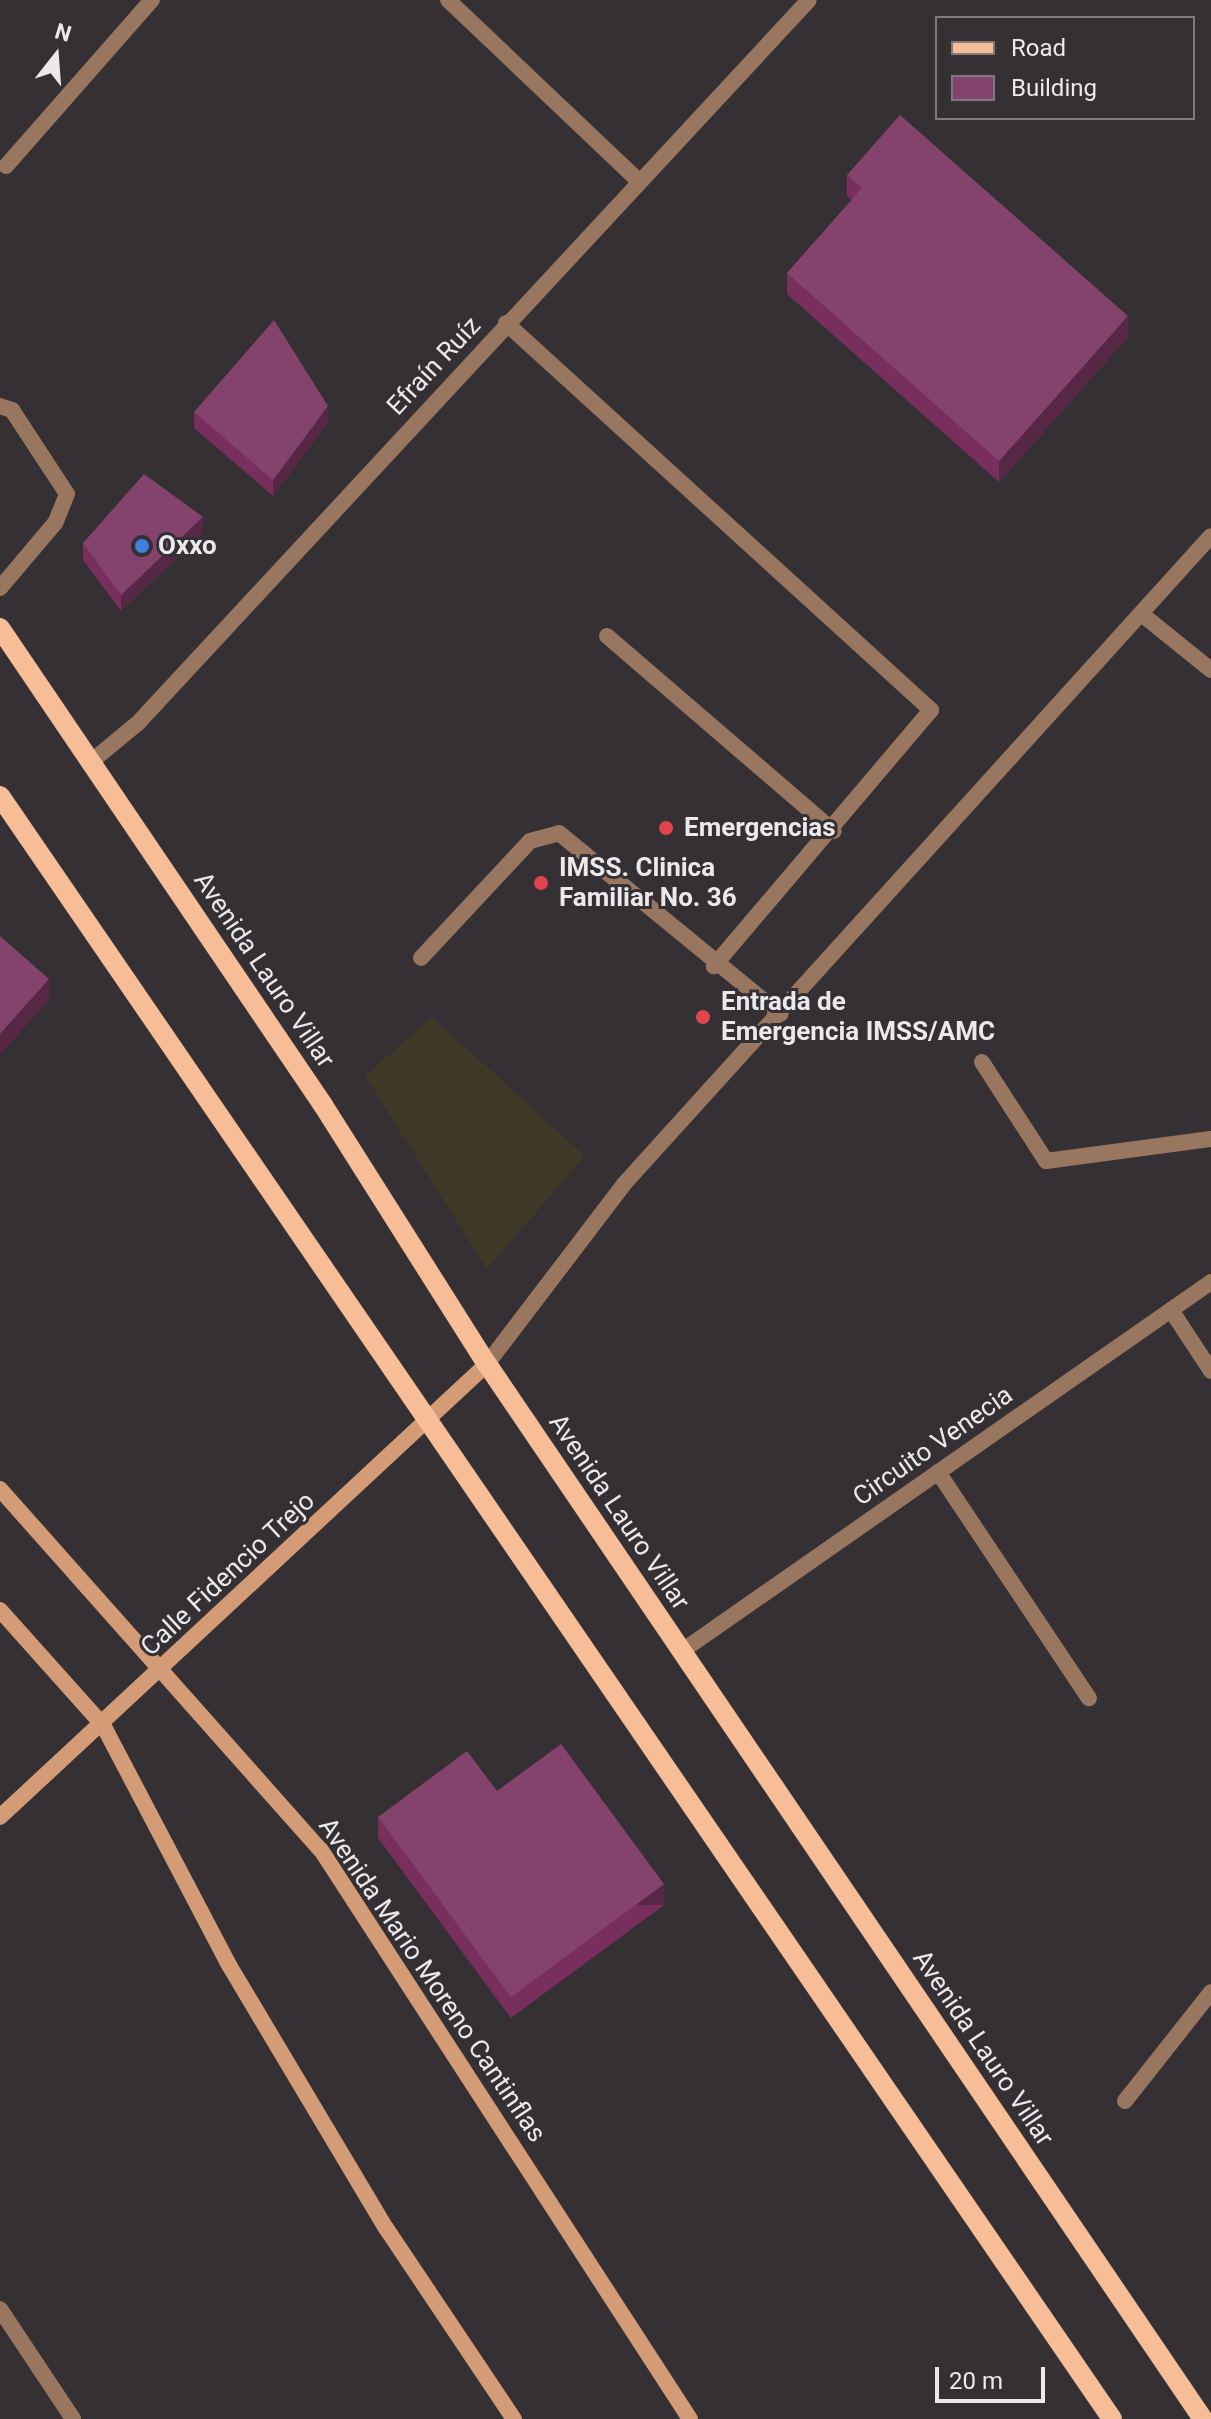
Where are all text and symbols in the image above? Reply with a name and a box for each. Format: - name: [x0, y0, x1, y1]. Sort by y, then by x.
- north arrow: [16, 16, 96, 96]
- legend: [935, 16, 1195, 120]
- text: N: [52, 18, 74, 47]
- text: Road: [1011, 34, 1066, 62]
- text: Building: [1011, 74, 1097, 102]
- street label: Efraín Ruíz: [381, 310, 487, 422]
- place label: Oxxo: [158, 530, 217, 562]
- marker: Oxxo: [133, 537, 151, 555]
- place label: Emergencias: [684, 812, 836, 844]
- marker: Emergencias: [655, 817, 677, 839]
- place label: IMSS. Clinica Familiar No. 36: [559, 852, 737, 914]
- street label: Avenida Lauro Villar: [187, 866, 341, 1074]
- marker: IMSS. Clinica Familiar No. 36: [530, 872, 552, 894]
- place label: Entrada de Emergencia IMSS/AMC: [721, 986, 995, 1048]
- marker: Entrada de Emergencia IMSS/AMC: [692, 1006, 714, 1028]
- street label: Circuito Venecia: [847, 1379, 1019, 1513]
- street label: Avenida Lauro Villar: [542, 1408, 696, 1616]
- street label: Calle Fidencio Trejo: [134, 1485, 322, 1663]
- street label: Avenida Mario Moreno Cantinflas: [312, 1812, 552, 2148]
- street label: Avenida Lauro Villar: [906, 1944, 1060, 2152]
- scale bar: [939, 2351, 1049, 2401]
- text: 20 m: [949, 2367, 1003, 2395]

